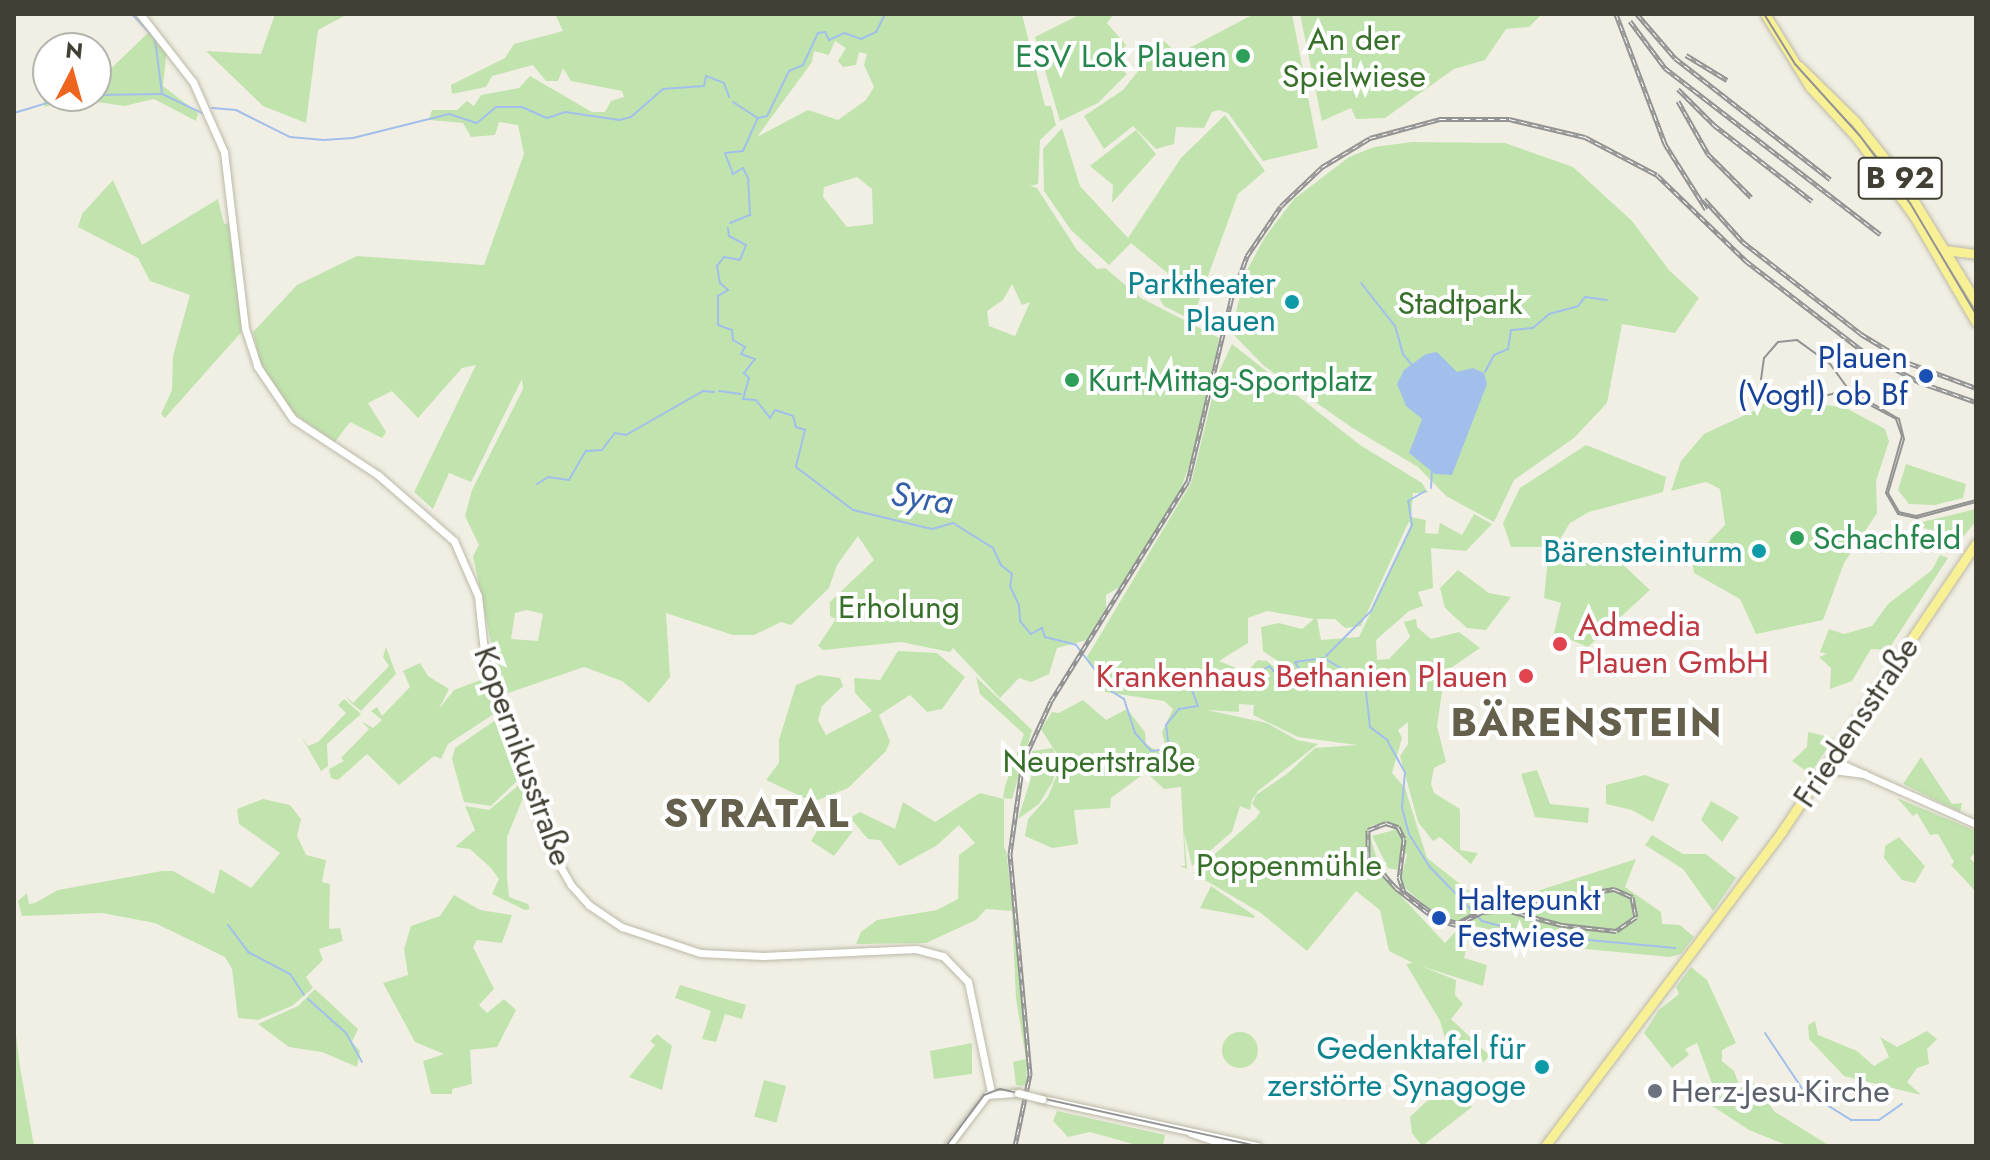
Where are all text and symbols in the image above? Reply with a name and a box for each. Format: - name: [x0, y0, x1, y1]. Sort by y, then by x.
- park label: An der Spielwiese: [1282, 21, 1426, 96]
- north arrow: [32, 32, 112, 112]
- text: N: [64, 33, 85, 67]
- place label: ESV Lok Plauen: [1015, 37, 1227, 75]
- marker: ESV Lok Plauen: [1234, 47, 1252, 65]
- road number: B 92: [1856, 152, 1944, 204]
- place label: Parktheater Plauen: [1127, 265, 1276, 340]
- park label: Stadtpark: [1397, 284, 1523, 322]
- marker: Parktheater Plauen: [1283, 293, 1301, 311]
- place label: Plauen (Vogtl) ob Bf: [1737, 339, 1908, 414]
- place label: Kurt-Mittag-Sportplatz: [1088, 361, 1373, 399]
- marker: Plauen (Vogtl) ob Bf: [1915, 365, 1937, 387]
- marker: Kurt-Mittag-Sportplatz: [1063, 371, 1081, 389]
- water label: Syra: [888, 473, 956, 523]
- place label: Schachfeld: [1813, 519, 1961, 557]
- marker: Schachfeld: [1788, 529, 1806, 547]
- place label: Bärensteinturm: [1543, 532, 1743, 570]
- marker: Bärensteinturm: [1750, 542, 1768, 560]
- park label: Erholung: [838, 588, 960, 626]
- place label: Admedia Plauen GmbH: [1578, 607, 1769, 682]
- street label: Friedensstraße: [1785, 630, 1927, 814]
- marker: Admedia Plauen GmbH: [1549, 633, 1571, 655]
- street label: Kopernikusstraße: [466, 641, 580, 871]
- place label: Krankenhaus Bethanien Plauen: [1096, 657, 1508, 695]
- marker: Krankenhaus Bethanien Plauen: [1515, 665, 1537, 687]
- district label: BÄRENSTEIN: [1450, 698, 1724, 746]
- park label: Neupertstraße: [1003, 742, 1195, 780]
- district label: SYRATAL: [664, 789, 850, 837]
- park label: Poppenmühle: [1196, 846, 1382, 884]
- place label: Haltepunkt Festwiese: [1457, 881, 1600, 956]
- marker: Haltepunkt Festwiese: [1428, 907, 1450, 929]
- place label: Gedenktafel für zerstörte Synagoge: [1267, 1030, 1526, 1105]
- marker: Gedenktafel für zerstörte Synagoge: [1533, 1058, 1551, 1076]
- place label: Herz-Jesu-Kirche: [1671, 1072, 1890, 1110]
- marker: Herz-Jesu-Kirche: [1646, 1082, 1664, 1100]

